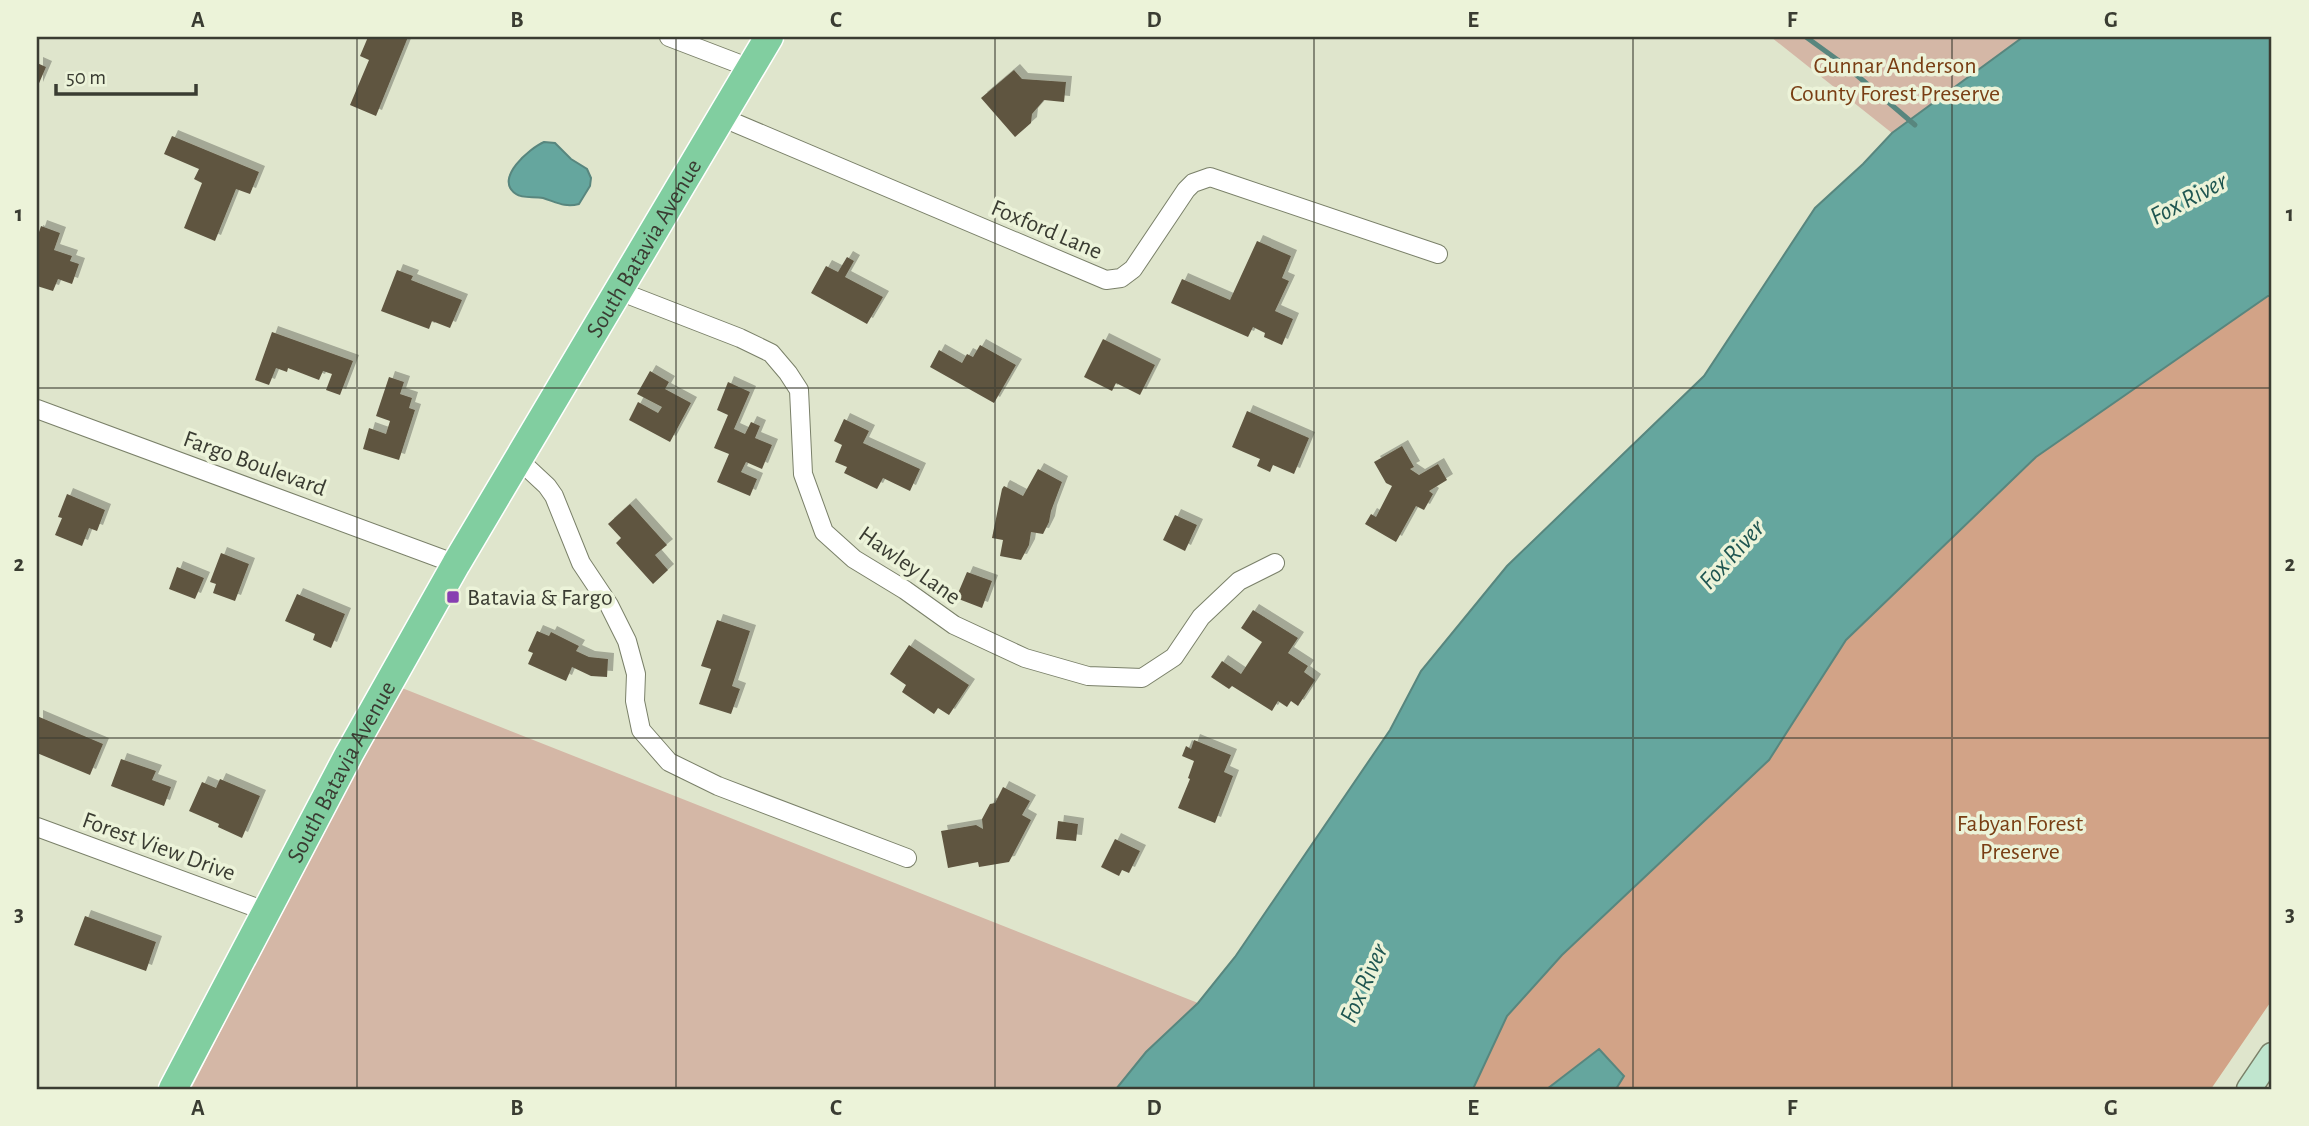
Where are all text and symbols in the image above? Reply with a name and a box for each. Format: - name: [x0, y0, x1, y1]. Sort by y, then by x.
- text: A: [191, 9, 205, 32]
- text: B: [510, 9, 524, 32]
- text: C: [830, 9, 842, 32]
- text: D: [1146, 9, 1162, 32]
- text: E: [1467, 9, 1479, 32]
- text: F: [1787, 9, 1798, 32]
- text: G: [2104, 9, 2118, 32]
- scale bar: [56, 52, 196, 96]
- park label: Gunnar Anderson County Forest Preserve: [1790, 54, 2000, 106]
- text: 50 m: [66, 67, 106, 88]
- street label: South Batavia Avenue: [583, 155, 707, 342]
- water label: Fox River: [2146, 167, 2233, 230]
- street label: Foxford Lane: [988, 196, 1106, 264]
- text: 1: [15, 203, 23, 226]
- text: 1: [2286, 203, 2294, 226]
- street label: Fargo Boulevard: [180, 427, 329, 501]
- water label: Fox River: [1694, 514, 1770, 594]
- street label: Hawley Lane: [854, 522, 965, 610]
- text: 2: [14, 553, 25, 576]
- text: 2: [2285, 553, 2296, 576]
- place label: Batavia & Fargo: [467, 586, 613, 610]
- marker: Batavia & Fargo: [445, 589, 461, 605]
- street label: South Batavia Avenue: [283, 677, 400, 867]
- street label: Forest View Drive: [79, 808, 238, 886]
- park label: Fabyan Forest Preserve: [1957, 812, 2083, 864]
- text: 3: [14, 903, 24, 926]
- text: 3: [2285, 903, 2295, 926]
- water label: Fox River: [1335, 939, 1393, 1027]
- text: A: [191, 1097, 205, 1120]
- text: B: [510, 1097, 524, 1120]
- text: C: [830, 1097, 842, 1120]
- text: D: [1146, 1097, 1162, 1120]
- text: E: [1467, 1097, 1479, 1120]
- text: F: [1787, 1097, 1798, 1120]
- text: G: [2104, 1097, 2118, 1120]

